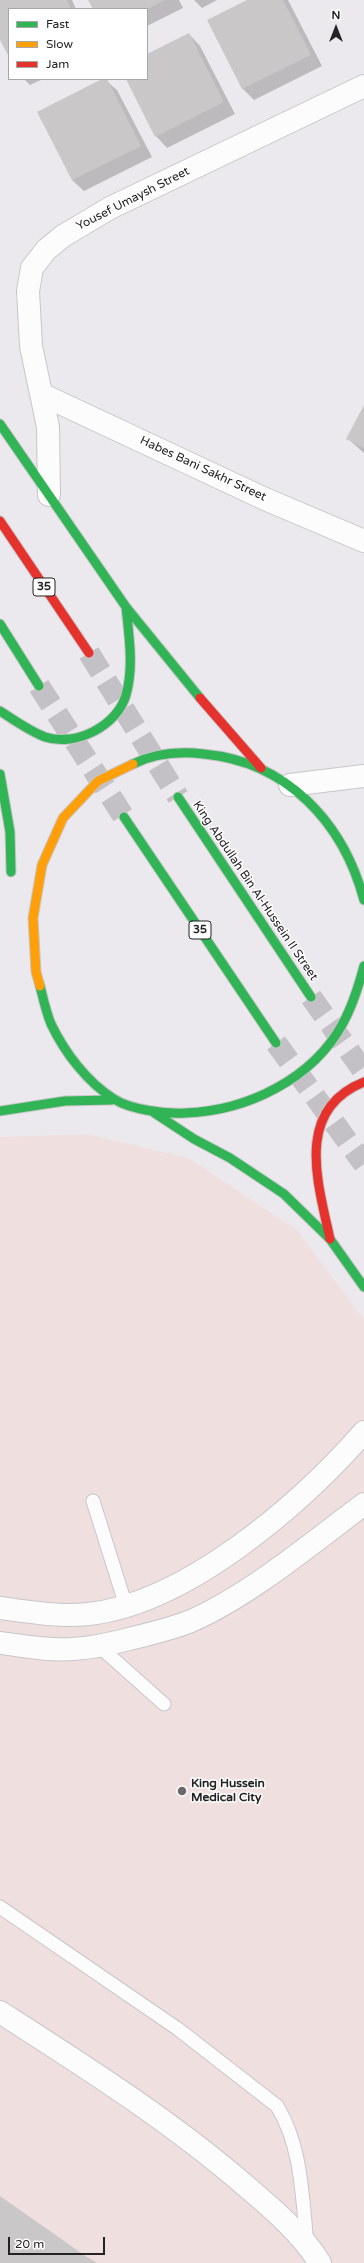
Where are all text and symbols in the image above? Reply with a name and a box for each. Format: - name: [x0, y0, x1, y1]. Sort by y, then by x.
- legend: [8, 8, 148, 80]
- north arrow: [316, 8, 356, 48]
- text: N: [332, 9, 340, 22]
- text: Fast: [46, 17, 69, 31]
- text: Slow: [46, 37, 73, 51]
- text: Jam: [46, 57, 69, 71]
- street label: Yousef Umaysh Street: [74, 164, 192, 234]
- street label: Habes Bani Sakhr Street: [138, 433, 268, 505]
- road number: 35: [33, 578, 55, 596]
- street label: King Abdullah Bin Al-Hussein II Street: [189, 799, 321, 983]
- road number: 35: [189, 921, 211, 939]
- place label: King Hussein Medical City: [191, 1777, 265, 1805]
- marker: King Hussein Medical City: [176, 1785, 188, 1797]
- scale bar: [10, 2229, 107, 2255]
- text: 20 m: [15, 2237, 44, 2251]

